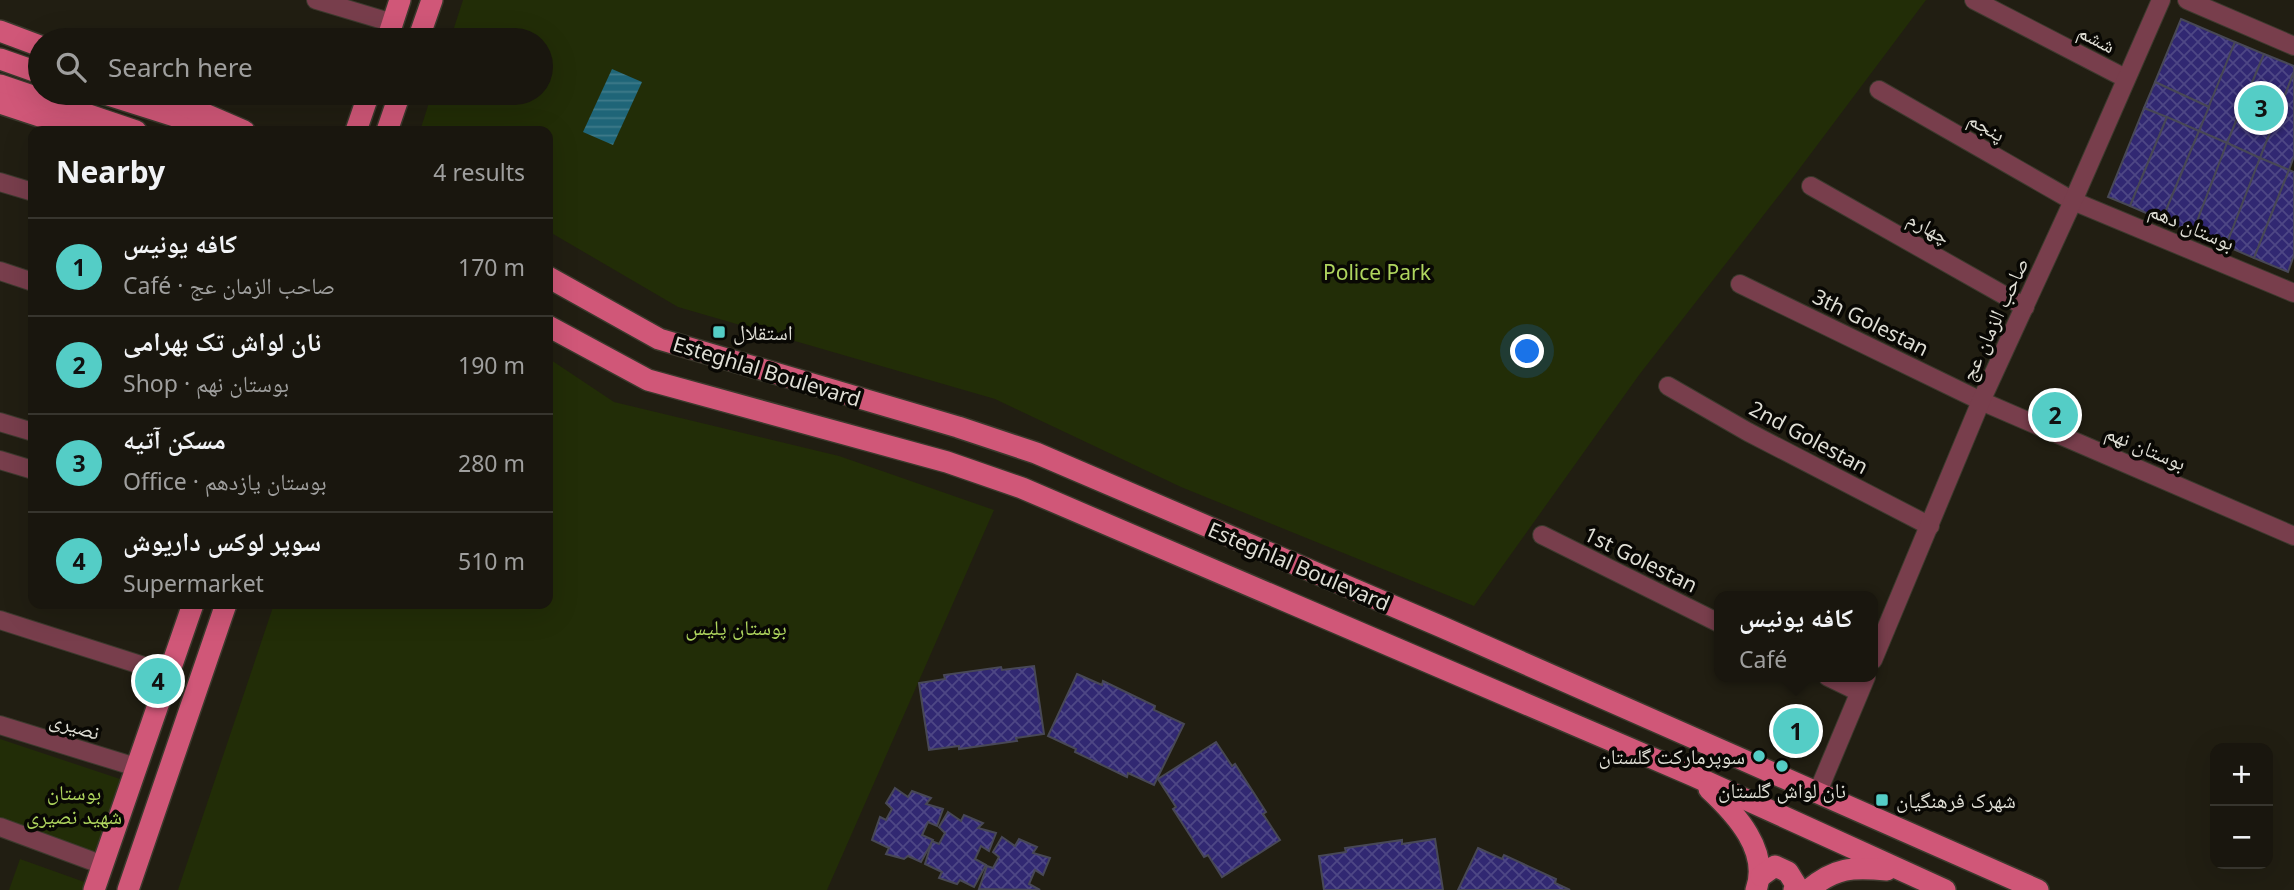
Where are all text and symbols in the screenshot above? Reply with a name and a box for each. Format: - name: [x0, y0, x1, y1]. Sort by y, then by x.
- street label: ششم: [2073, 17, 2121, 60]
- search box: [28, 28, 553, 105]
- icon: search: [52, 48, 90, 86]
- text: Search here: [108, 49, 253, 85]
- pin: 3: [2238, 82, 2284, 134]
- street label: پنجم: [1963, 104, 2011, 149]
- text: Nearby: [56, 151, 165, 192]
- text: 4 results: [433, 156, 525, 188]
- street label: بوستان دهم: [2144, 195, 2239, 257]
- street label: چهارم: [1902, 204, 1955, 251]
- text: کافه یونیس: [123, 225, 237, 261]
- text: 1: [72, 251, 86, 283]
- text: 170 m: [458, 251, 525, 283]
- street label: صاحب الزمان عج: [1953, 253, 2035, 385]
- park label: Police Park: [1323, 258, 1432, 286]
- text: Café · صاحب الزمان عج: [123, 269, 335, 301]
- street label: 3th Golestan: [1808, 282, 1934, 362]
- place label: استقلال: [733, 318, 793, 346]
- text: نان‌ لواش‌ تک‌ بهرامی: [123, 323, 321, 359]
- marker: استقلال: [711, 324, 727, 340]
- street label: Esteghlal Boulevard: [670, 329, 864, 413]
- your location: [1510, 334, 1544, 368]
- text: 2: [72, 349, 86, 381]
- text: 190 m: [458, 349, 525, 381]
- text: Shop · بوستان نهم: [123, 367, 289, 399]
- pin: 2: [2032, 389, 2078, 441]
- street label: 2nd Golestan: [1745, 394, 1873, 480]
- street label: بوستان نهم: [2101, 418, 2191, 477]
- text: مسکن آتیه: [123, 421, 226, 457]
- text: 3: [72, 447, 86, 479]
- text: 280 m: [458, 447, 525, 479]
- text: Office · بوستان یازدهم: [123, 465, 327, 497]
- street label: Esteghlal Boulevard: [1204, 515, 1394, 617]
- street label: 1st Golestan: [1580, 520, 1702, 598]
- text: سوپر لوکس داریوش: [123, 523, 321, 559]
- text: 4: [72, 545, 86, 577]
- text: 510 m: [458, 545, 525, 577]
- text: Supermarket: [123, 567, 264, 599]
- popup: [1714, 591, 1878, 682]
- text: کافه یونیس: [1739, 599, 1853, 635]
- park label: بوستان پلیس: [685, 613, 787, 641]
- text: Café: [1739, 643, 1787, 675]
- pin: 4: [135, 655, 181, 707]
- street label: نصیری: [46, 704, 104, 746]
- pin: 1: [1773, 705, 1819, 757]
- place label: سوپرمارکت گلستان: [1598, 742, 1745, 770]
- map controls: [2210, 743, 2273, 869]
- button: +: [2210, 743, 2273, 806]
- marker: سوپرمارکت گلستان: [1751, 748, 1767, 764]
- marker: نان لواش گلستان: [1774, 758, 1790, 774]
- place label: نان لواش گلستان: [1718, 776, 1846, 804]
- park label: بوستان شهید نصیری: [26, 778, 122, 830]
- place label: شهرک فرهنگیان: [1896, 786, 2016, 814]
- marker: شهرک فرهنگیان: [1874, 792, 1890, 808]
- button: −: [2210, 806, 2273, 869]

